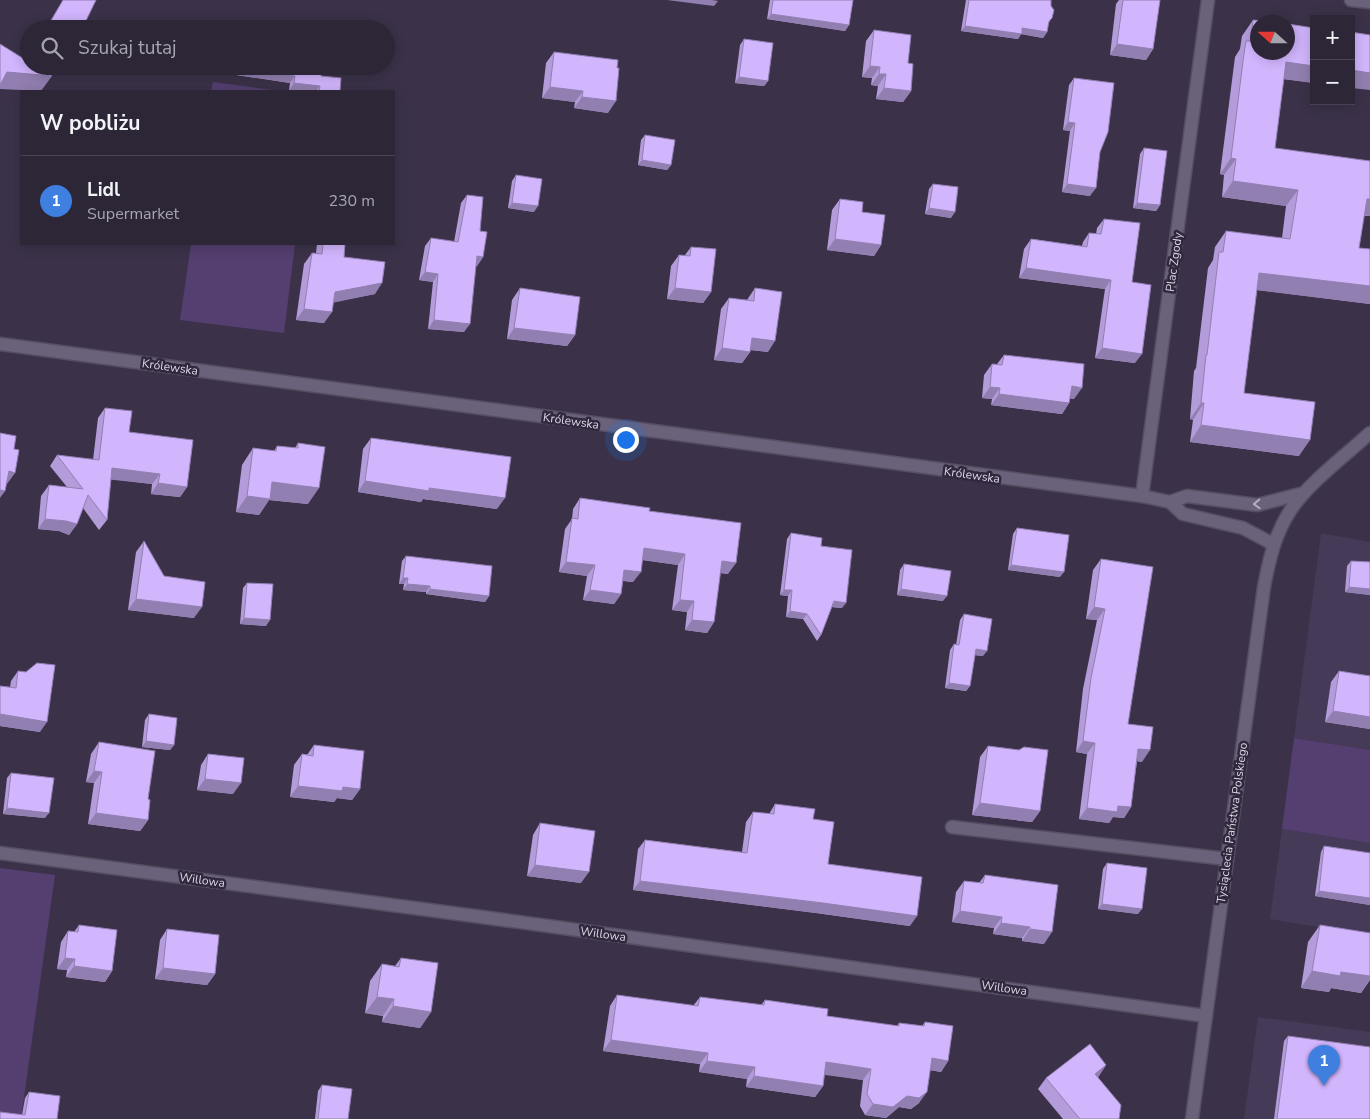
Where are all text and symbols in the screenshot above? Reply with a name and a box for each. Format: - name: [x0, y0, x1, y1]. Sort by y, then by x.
- north arrow: [1250, 15, 1295, 60]
- map controls: [1310, 15, 1355, 105]
- button: +: [1310, 15, 1355, 60]
- search box: [20, 20, 395, 75]
- icon: search: [38, 34, 66, 62]
- text: Szukaj tutaj: [78, 35, 177, 61]
- button: −: [1310, 60, 1355, 105]
- text: W pobliżu: [40, 109, 141, 137]
- text: Lidl: [87, 177, 120, 203]
- text: 1: [51, 190, 61, 212]
- text: 230 m: [328, 190, 375, 212]
- text: Supermarket: [87, 203, 179, 225]
- street label: Plac Zgody: [1162, 230, 1186, 293]
- street label: Królewska: [141, 355, 199, 379]
- street label: Królewska: [542, 409, 600, 433]
- your location: [613, 427, 639, 453]
- street label: Królewska: [943, 463, 1001, 487]
- one-way arrow: [1252, 498, 1260, 509]
- street label: Tysiąclecia Państwa Polskiego: [1213, 741, 1251, 905]
- street label: Willowa: [178, 869, 226, 891]
- street label: Willowa: [579, 923, 627, 945]
- street label: Willowa: [980, 977, 1028, 999]
- pin: 1: [1308, 1045, 1340, 1086]

